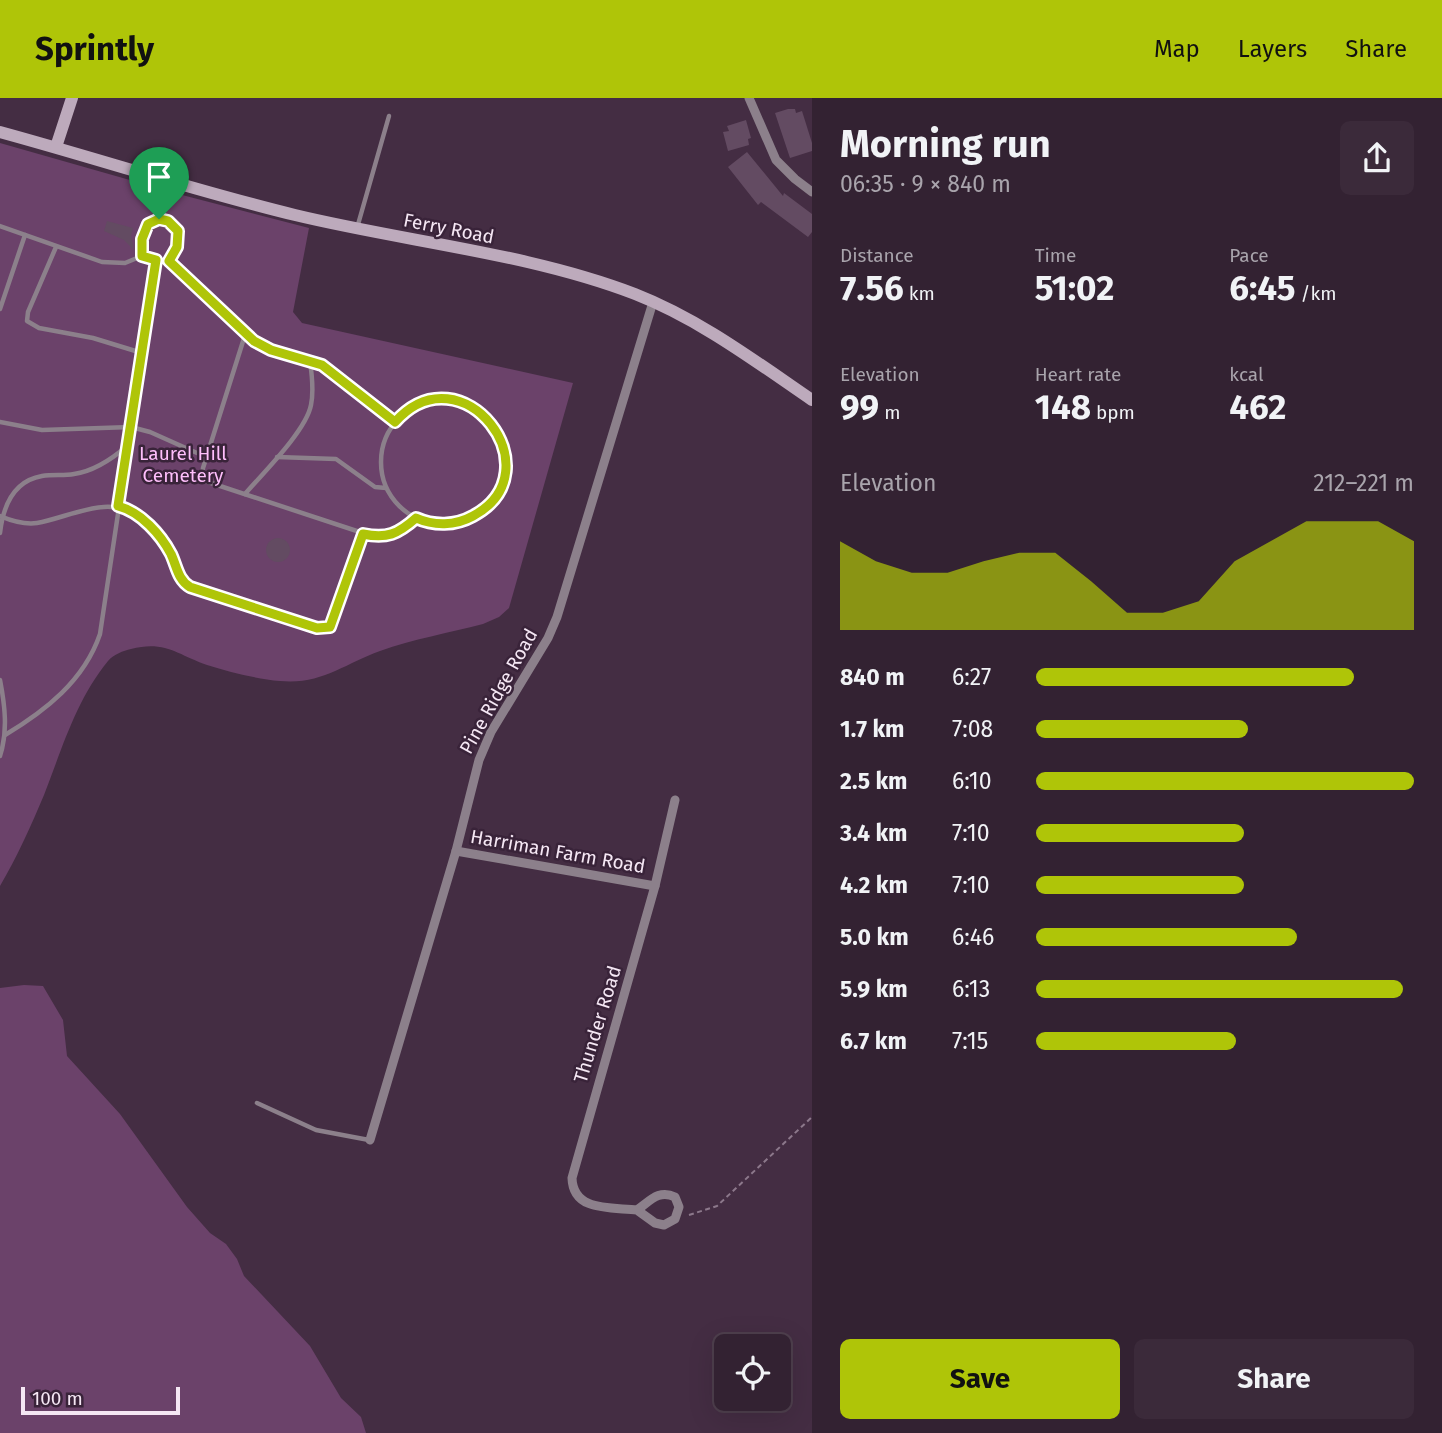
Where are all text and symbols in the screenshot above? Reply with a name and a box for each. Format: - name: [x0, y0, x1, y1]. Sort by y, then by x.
- text: Sprintly: [35, 29, 154, 69]
- text: Map: [1154, 35, 1200, 63]
- text: Layers: [1238, 35, 1307, 63]
- text: Share: [1345, 35, 1407, 63]
- text: Morning run: [840, 121, 1051, 167]
- button: share: [1340, 121, 1414, 195]
- pin: [129, 147, 189, 219]
- icon: arrive: [140, 158, 178, 196]
- text: 06:35 · 9 × 840 m: [840, 170, 1011, 198]
- street label: Ferry Road: [402, 208, 496, 249]
- text: Distance: [840, 244, 914, 267]
- text: Time: [1035, 244, 1076, 267]
- text: Pace: [1229, 244, 1269, 267]
- text: 7.56: [840, 267, 904, 309]
- text: 51:02: [1035, 267, 1114, 309]
- text: 6:45: [1229, 267, 1295, 309]
- text: km: [904, 282, 935, 305]
- text: /km: [1295, 282, 1336, 305]
- text: Elevation: [840, 363, 920, 386]
- text: Heart rate: [1035, 363, 1121, 386]
- text: kcal: [1229, 363, 1264, 386]
- text: 99: [840, 386, 879, 428]
- text: 148: [1035, 386, 1091, 428]
- text: 462: [1229, 386, 1286, 428]
- text: m: [879, 401, 901, 424]
- text: bpm: [1091, 401, 1135, 424]
- park label: Laurel Hill Cemetery: [139, 442, 227, 487]
- text: Elevation: [840, 469, 936, 497]
- text: 212–221 m: [1313, 469, 1414, 497]
- street label: Pine Ridge Road: [454, 624, 542, 758]
- text: 840 m: [840, 663, 905, 691]
- text: 6:27: [952, 663, 991, 691]
- text: 1.7 km: [840, 715, 905, 743]
- text: 7:08: [952, 715, 993, 743]
- text: 2.5 km: [840, 767, 908, 795]
- text: 6:10: [952, 767, 992, 795]
- text: 3.4 km: [840, 819, 908, 847]
- text: 7:10: [952, 819, 990, 847]
- street label: Harriman Farm Road: [469, 825, 647, 878]
- text: 4.2 km: [840, 871, 908, 899]
- text: 7:10: [952, 871, 990, 899]
- text: 5.0 km: [840, 923, 909, 951]
- text: 6:46: [952, 923, 994, 951]
- street label: Thunder Road: [569, 963, 626, 1085]
- text: 5.9 km: [840, 975, 908, 1003]
- text: 6:13: [952, 975, 990, 1003]
- text: 6.7 km: [840, 1027, 907, 1055]
- text: 7:15: [952, 1027, 988, 1055]
- map controls: [714, 1334, 791, 1411]
- button: locate: [714, 1334, 791, 1411]
- button: Save: [840, 1339, 1120, 1419]
- button: Share: [1134, 1339, 1414, 1419]
- scale bar: [21, 1384, 180, 1416]
- text: 100 m: [32, 1387, 83, 1410]

